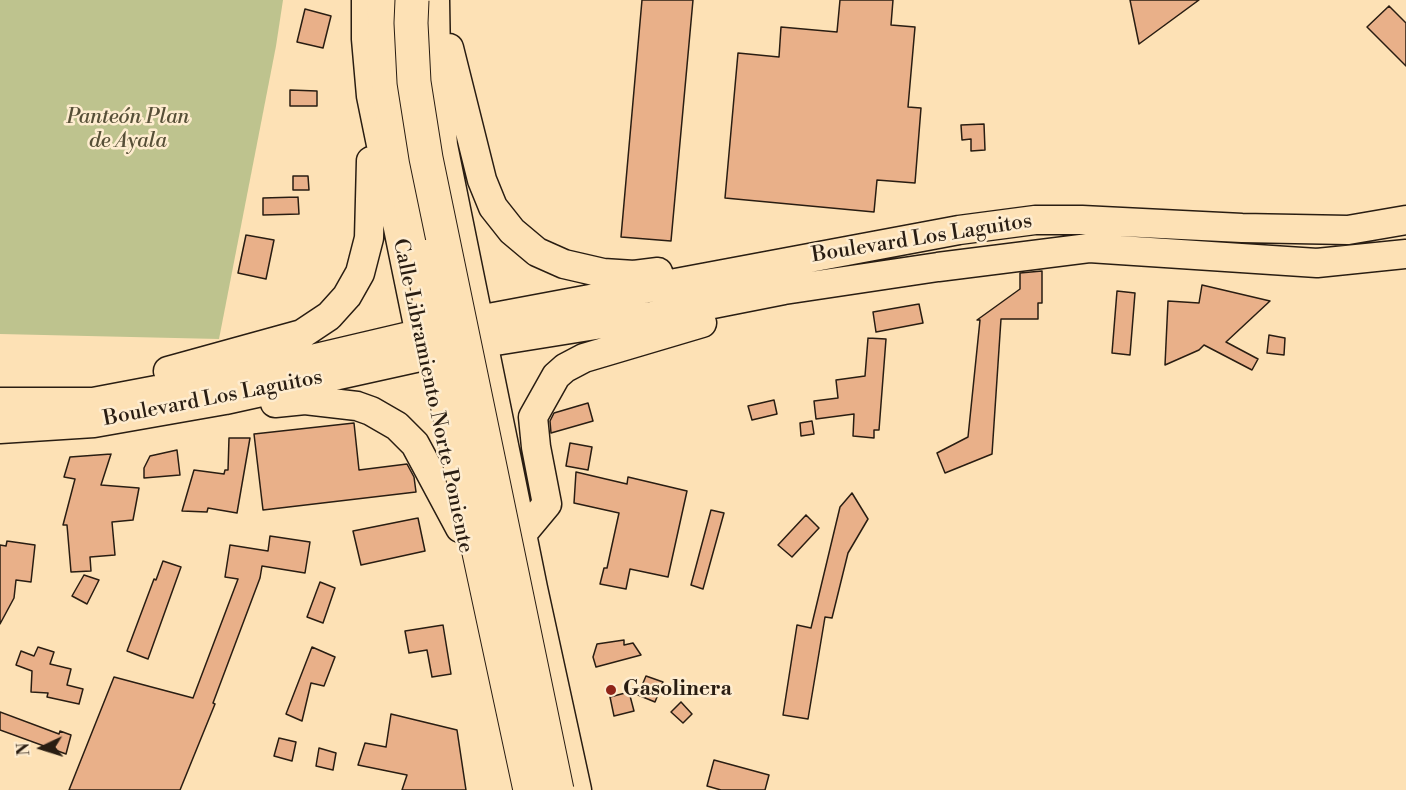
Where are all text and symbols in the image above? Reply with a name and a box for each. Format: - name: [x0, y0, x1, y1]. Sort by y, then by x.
- park label: Panteón Plan de Ayala: [67, 105, 189, 155]
- street label: Boulevard Los Laguitos: [810, 209, 1034, 269]
- street label: Calle Libramiento Norte Poniente: [386, 236, 478, 556]
- street label: Boulevard Los Laguitos: [101, 365, 325, 433]
- place label: Gasolinera: [623, 677, 732, 703]
- marker: Gasolinera: [604, 683, 618, 697]
- north arrow: [12, 718, 72, 778]
- text: N: [14, 742, 34, 756]

